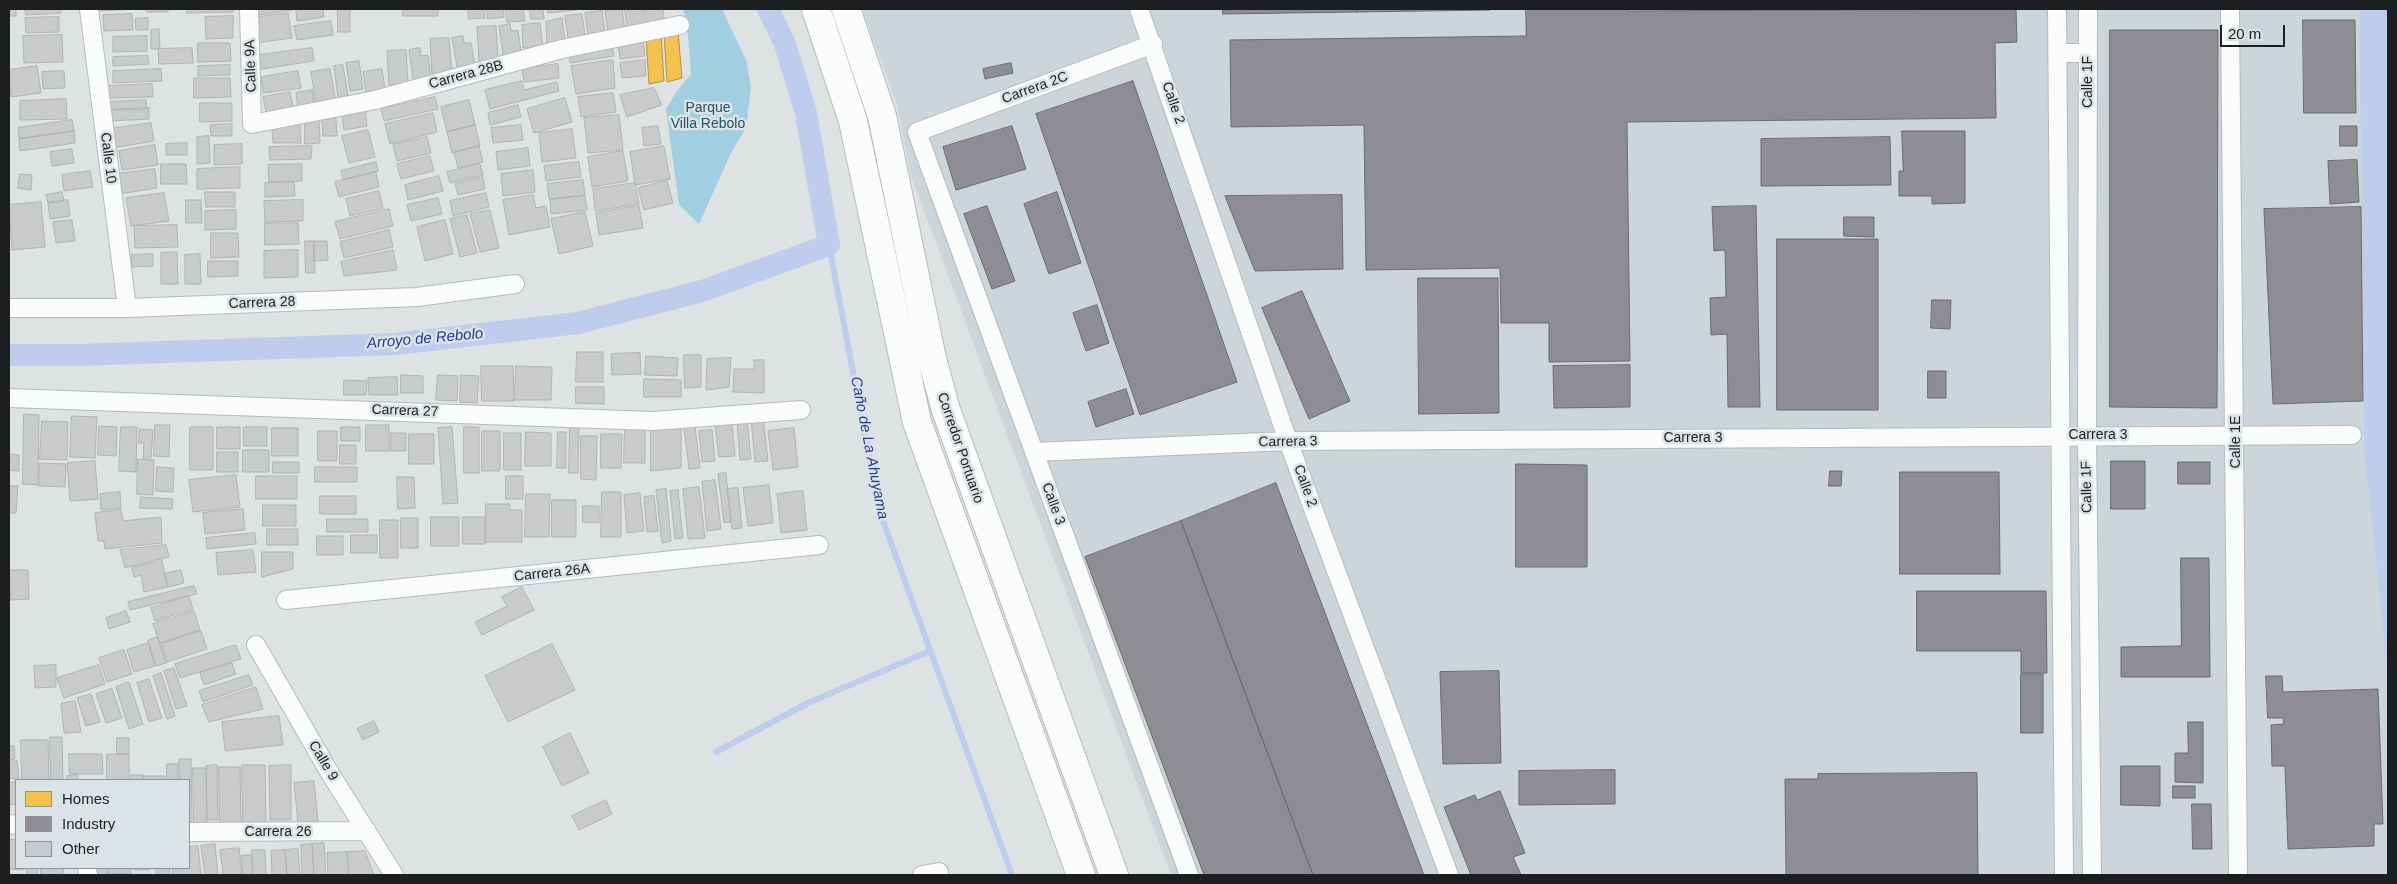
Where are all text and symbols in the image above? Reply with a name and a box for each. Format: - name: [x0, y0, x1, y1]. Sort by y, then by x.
- scale bar: [2222, 15, 2287, 47]
- text: 20 m: [2228, 25, 2261, 42]
- street label: Calle 9A: [242, 39, 260, 93]
- street label: Calle 1F: [2080, 56, 2096, 108]
- street label: Carrera 28B: [427, 57, 505, 93]
- street label: Carrera 2C: [1000, 68, 1070, 108]
- street label: Calle 2: [1158, 80, 1188, 126]
- park label: Parque Villa Rebolo: [671, 100, 745, 132]
- street label: Calle 10: [97, 131, 119, 185]
- street label: Carrera 28: [228, 293, 296, 313]
- water label: Arroyo de Rebolo: [366, 325, 484, 353]
- water label: Caño de La Ahuyama: [846, 375, 892, 521]
- street label: Corredor Portuario: [933, 390, 987, 506]
- street label: Carrera 27: [371, 401, 439, 421]
- street label: Calle 1E: [2228, 416, 2244, 468]
- street label: Carrera 3: [2068, 427, 2128, 443]
- street label: Carrera 3: [1663, 430, 1723, 446]
- street label: Carrera 3: [1258, 433, 1318, 451]
- street label: Calle 1F: [2078, 461, 2096, 513]
- street label: Calle 2: [1290, 463, 1320, 509]
- street label: Calle 3: [1038, 481, 1068, 527]
- street label: Carrera 26A: [513, 561, 591, 585]
- street label: Calle 9: [305, 738, 341, 784]
- legend: [15, 779, 190, 869]
- text: Homes: [62, 790, 110, 807]
- text: Industry: [62, 815, 115, 832]
- street label: Carrera 26: [245, 824, 311, 840]
- text: Other: [62, 840, 100, 857]

